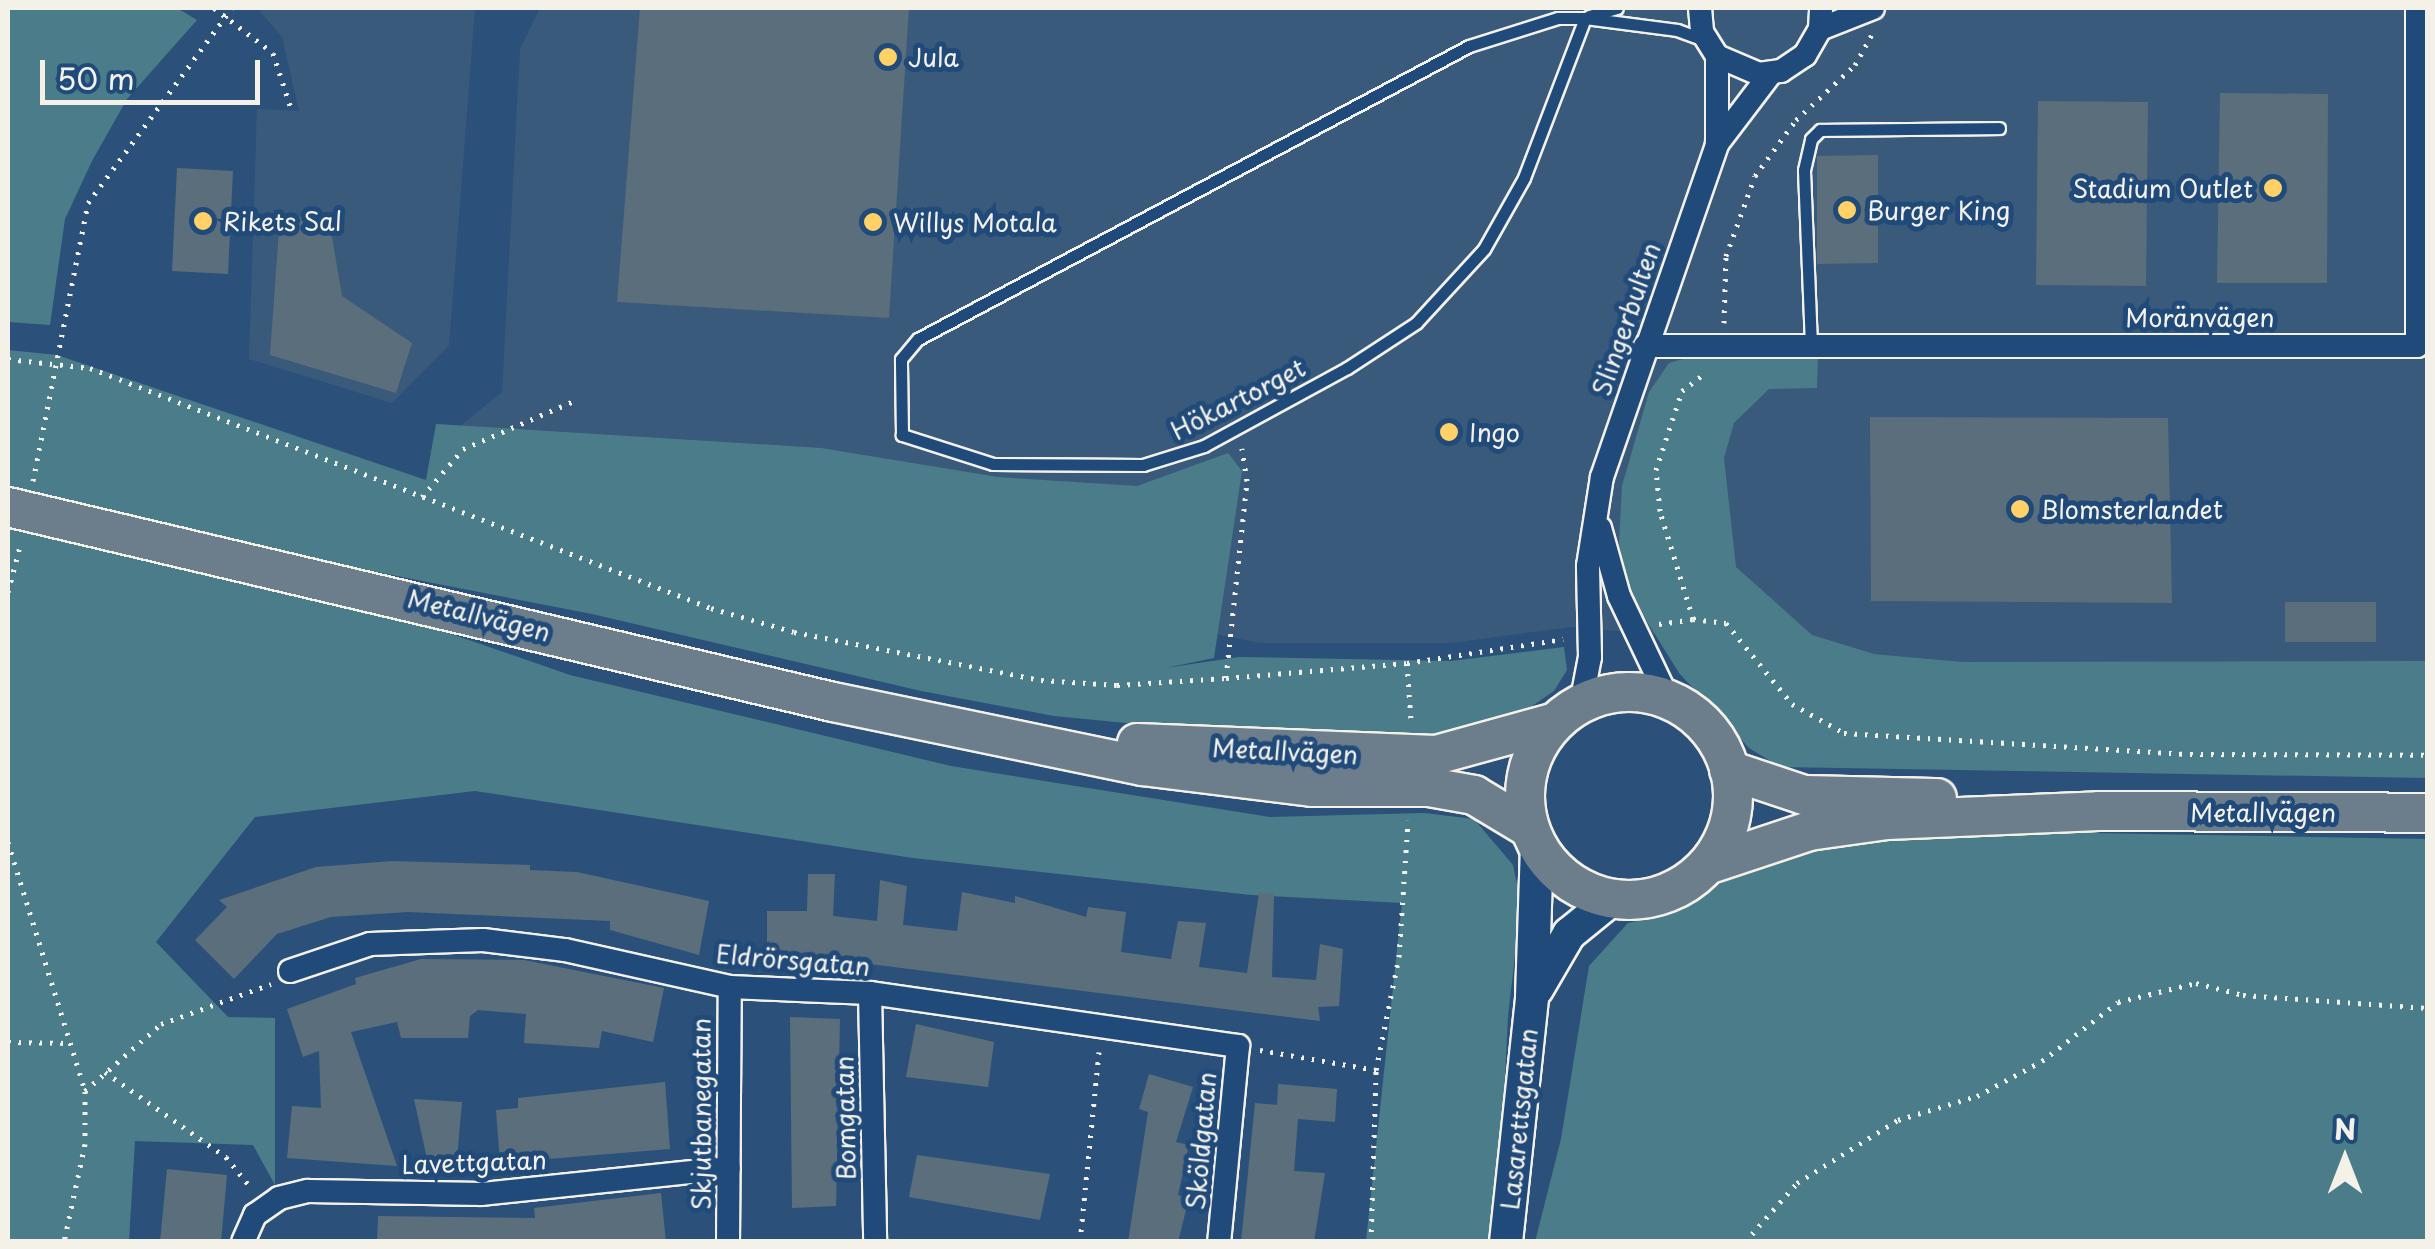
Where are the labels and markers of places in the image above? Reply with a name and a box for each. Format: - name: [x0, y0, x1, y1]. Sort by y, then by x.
- place label: Jula: [908, 42, 959, 72]
- marker: Jula: [877, 46, 899, 68]
- place label: Stadium Outlet: [2072, 173, 2253, 203]
- marker: Stadium Outlet: [2262, 177, 2284, 199]
- place label: Burger King: [1867, 195, 2009, 225]
- marker: Burger King: [1836, 199, 1858, 221]
- place label: Rikets Sal: [223, 206, 343, 236]
- place label: Willys Motala: [893, 207, 1058, 237]
- marker: Rikets Sal: [192, 210, 214, 232]
- marker: Willys Motala: [862, 211, 884, 233]
- place label: Ingo: [1469, 417, 1520, 447]
- marker: Ingo: [1438, 421, 1460, 443]
- place label: Blomsterlandet: [2040, 494, 2223, 524]
- marker: Blomsterlandet: [2009, 498, 2031, 520]

